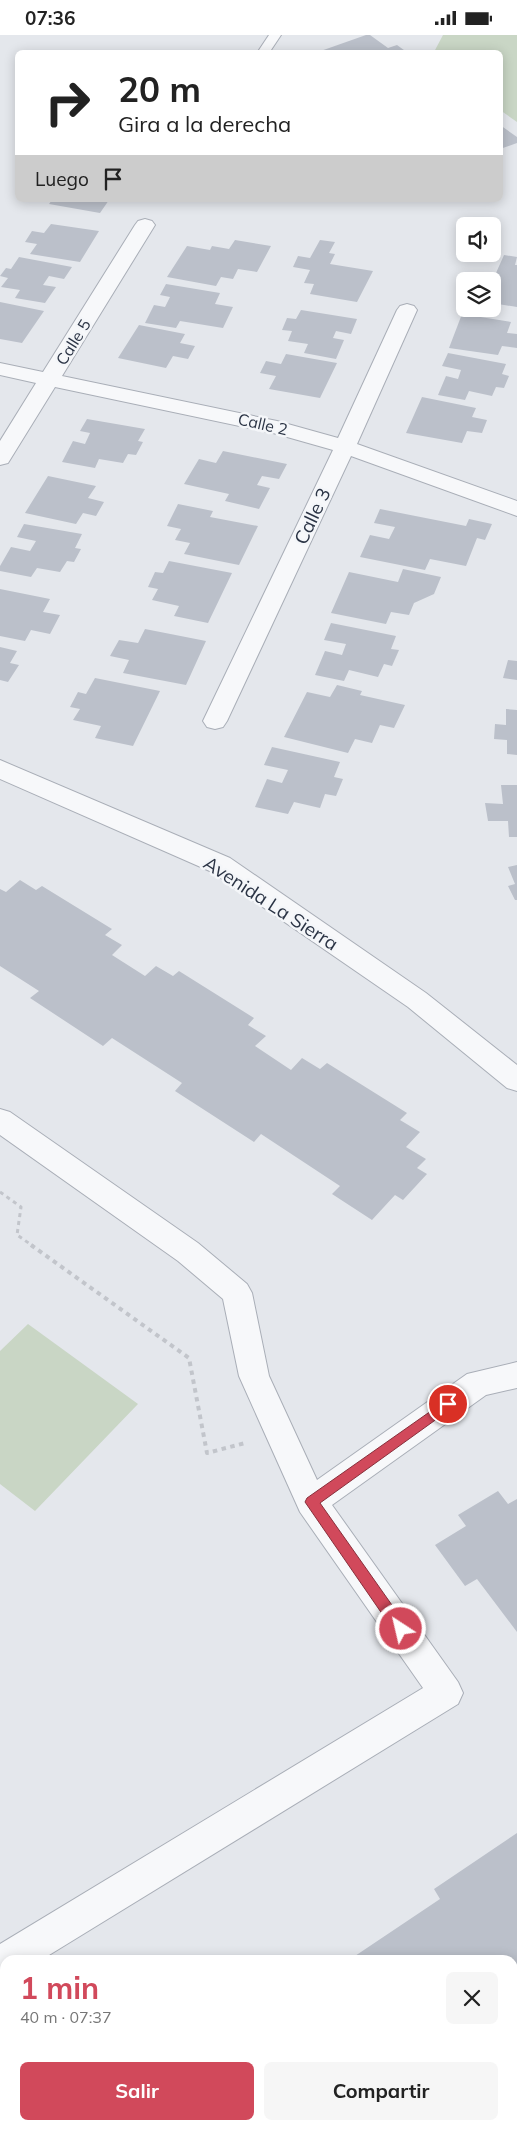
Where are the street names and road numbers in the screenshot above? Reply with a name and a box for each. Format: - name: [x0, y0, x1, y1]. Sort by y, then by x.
- street label: Calle 5: [51, 315, 95, 369]
- street label: Calle 2: [236, 409, 290, 439]
- street label: Calle 3: [288, 484, 336, 548]
- street label: Avenida La Sierra: [199, 851, 343, 955]

